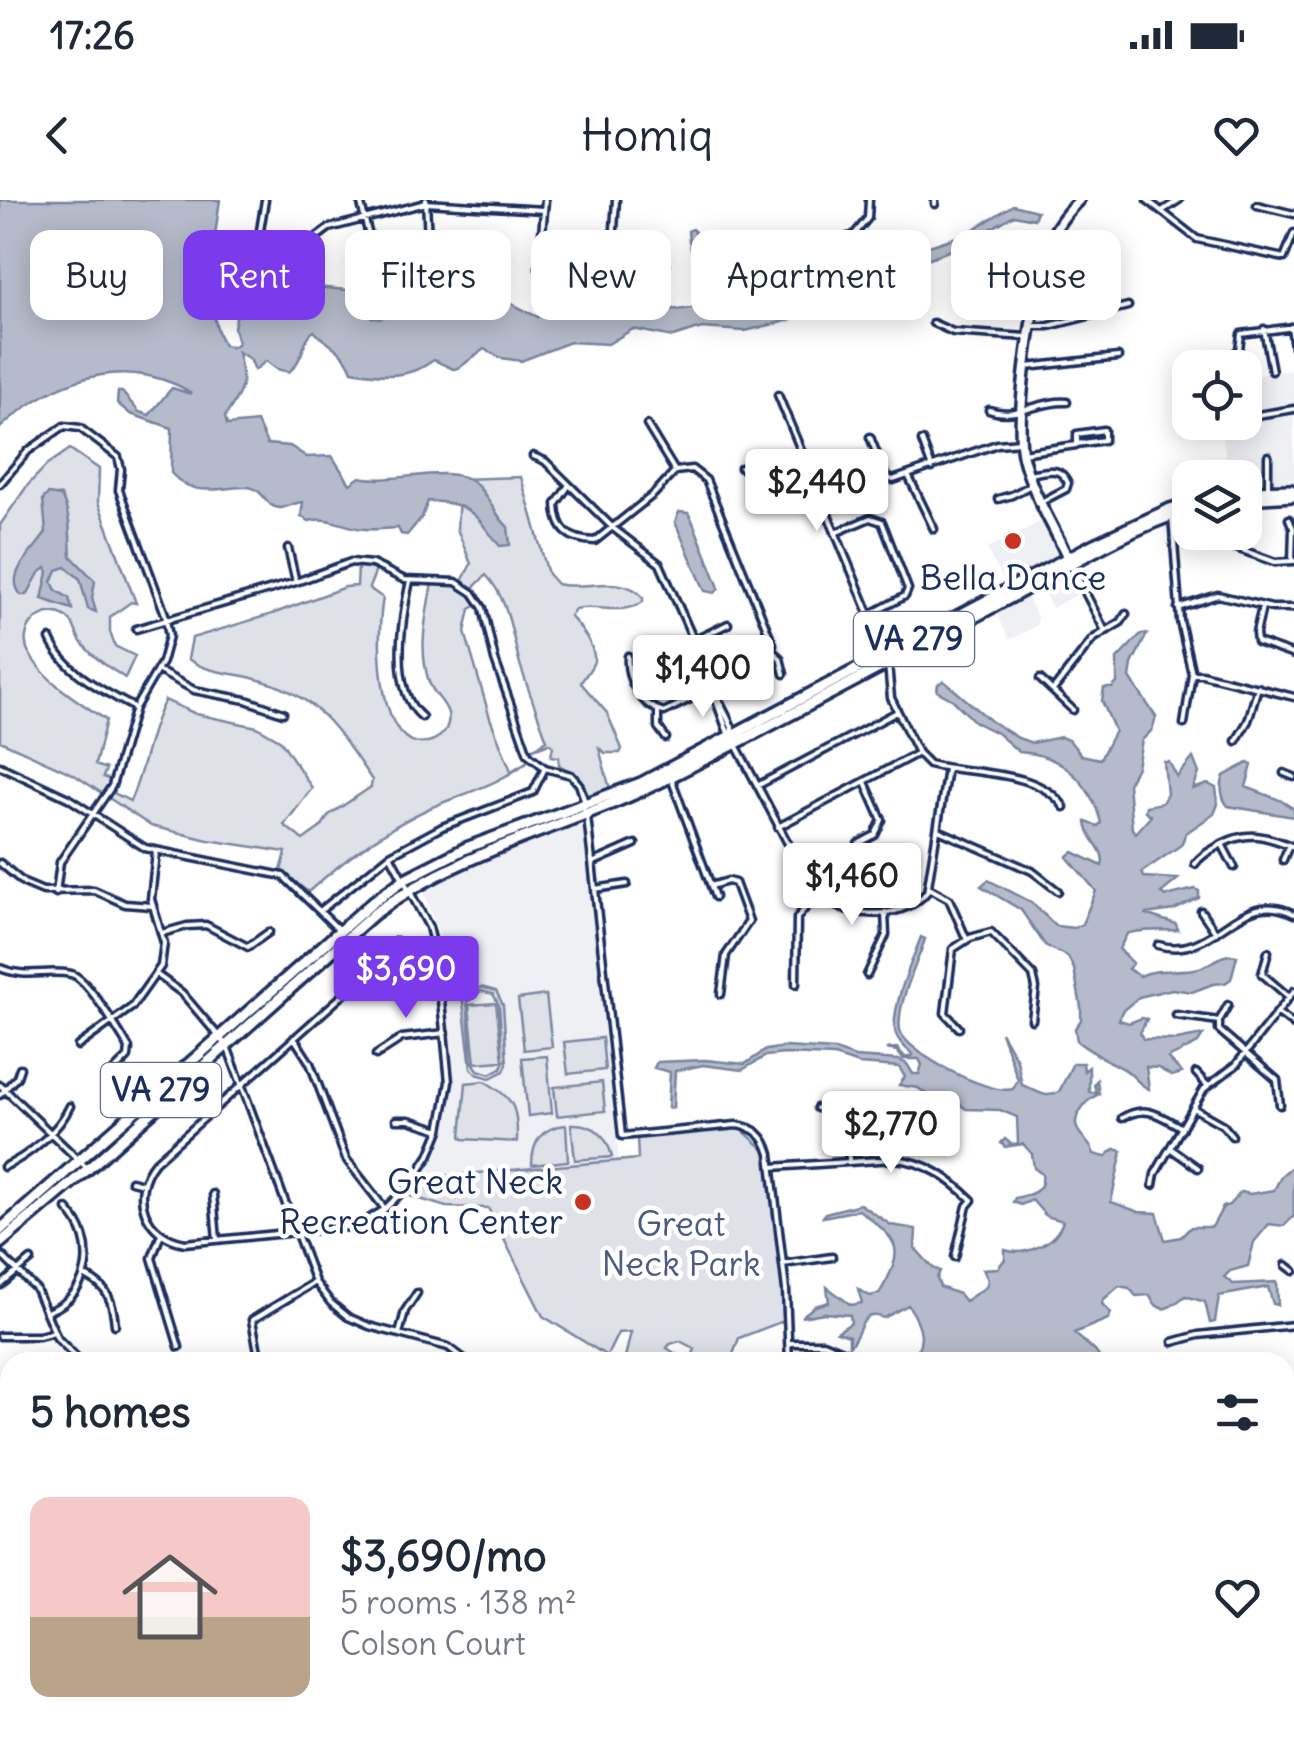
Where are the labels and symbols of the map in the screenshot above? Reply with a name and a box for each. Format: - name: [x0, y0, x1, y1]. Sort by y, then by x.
- pin: $2,440: [736, 449, 898, 534]
- marker: Bella Dance: [1002, 530, 1024, 552]
- place label: Bella Dance: [920, 555, 1106, 599]
- road number: VA 279: [854, 612, 974, 666]
- pin: $1,400: [622, 635, 784, 720]
- pin: $1,460: [771, 843, 933, 928]
- pin: $3,690: [325, 936, 487, 1021]
- road number: VA 279: [101, 1063, 221, 1117]
- pin: $2,770: [810, 1091, 972, 1176]
- place label: Great Neck Recreation Center: [279, 1159, 563, 1243]
- marker: Great Neck Recreation Center: [572, 1191, 594, 1213]
- park label: Great Neck Park: [601, 1201, 761, 1285]

